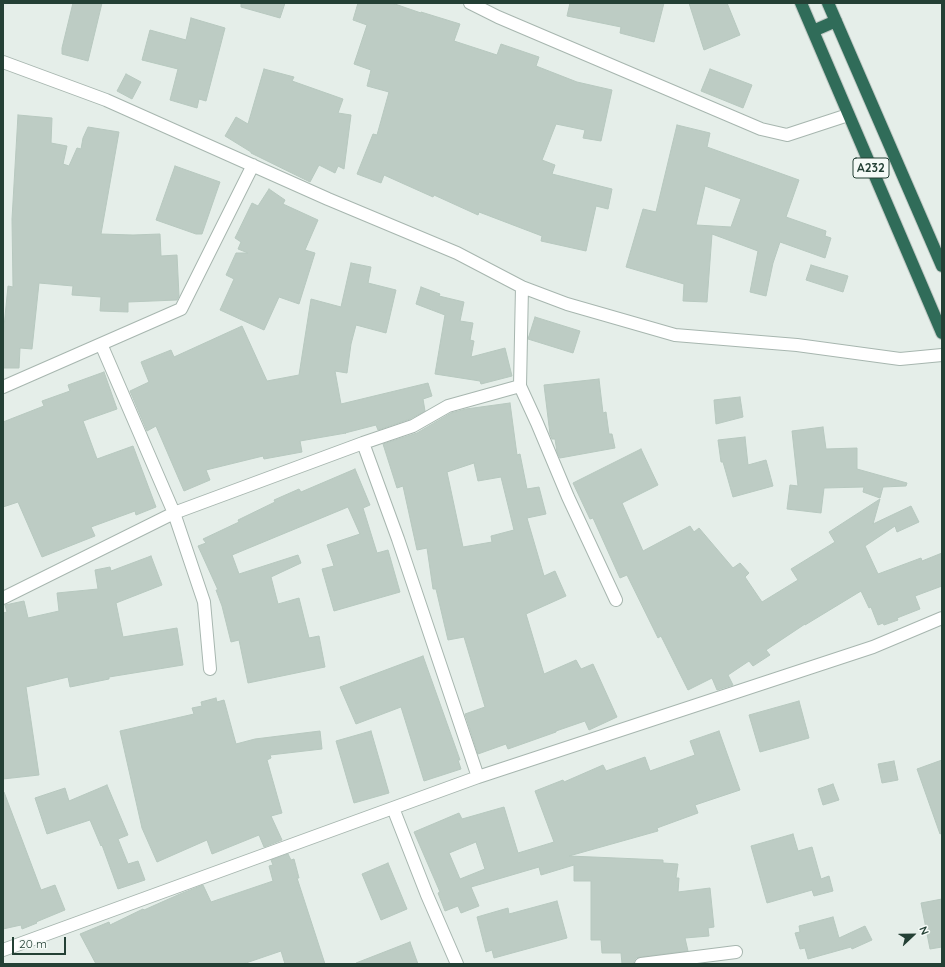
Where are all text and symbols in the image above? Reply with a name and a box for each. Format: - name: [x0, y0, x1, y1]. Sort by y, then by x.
- road number: A232: [853, 158, 889, 178]
- north arrow: [893, 915, 933, 955]
- text: N: [916, 924, 932, 937]
- scale bar: [14, 929, 68, 955]
- text: 20 m: [19, 936, 47, 951]

